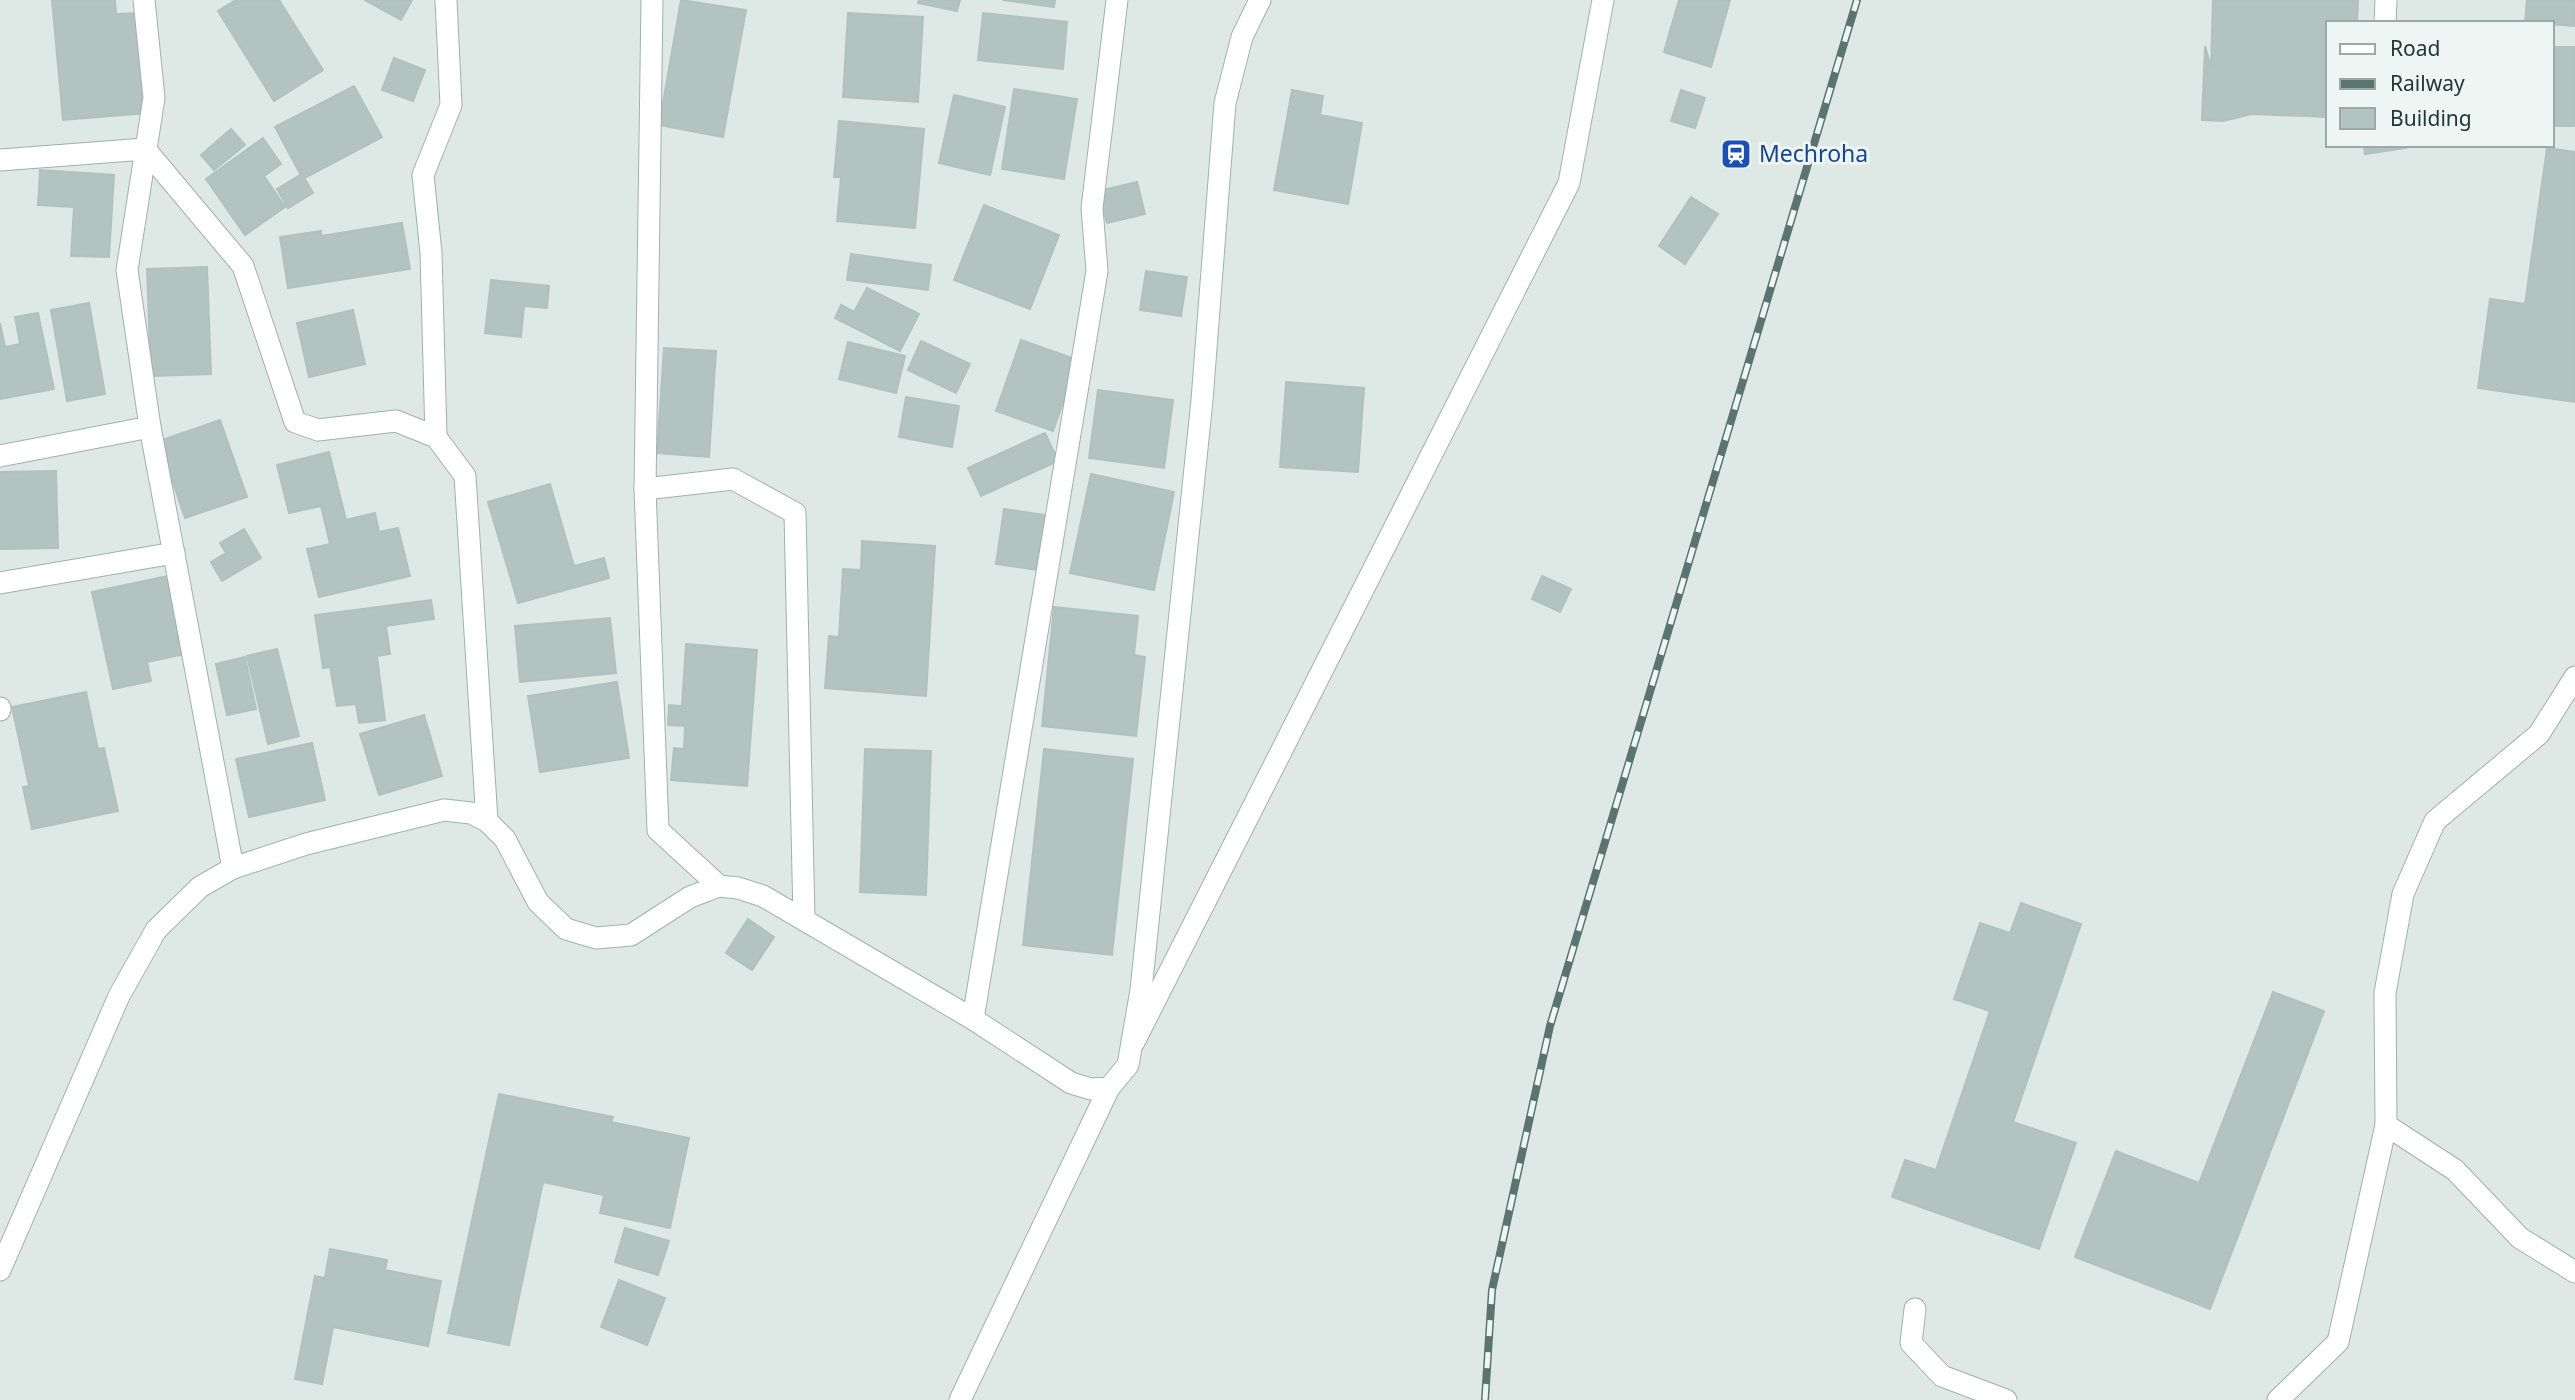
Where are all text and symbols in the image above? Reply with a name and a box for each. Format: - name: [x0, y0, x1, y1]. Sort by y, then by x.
- legend: [2326, 21, 2554, 147]
- text: Road: [2390, 34, 2440, 62]
- text: Railway: [2390, 69, 2465, 97]
- text: Building: [2390, 104, 2472, 132]
- station icon: Mechroha: [1719, 137, 1753, 171]
- place label: Mechroha: [1759, 137, 1868, 169]

